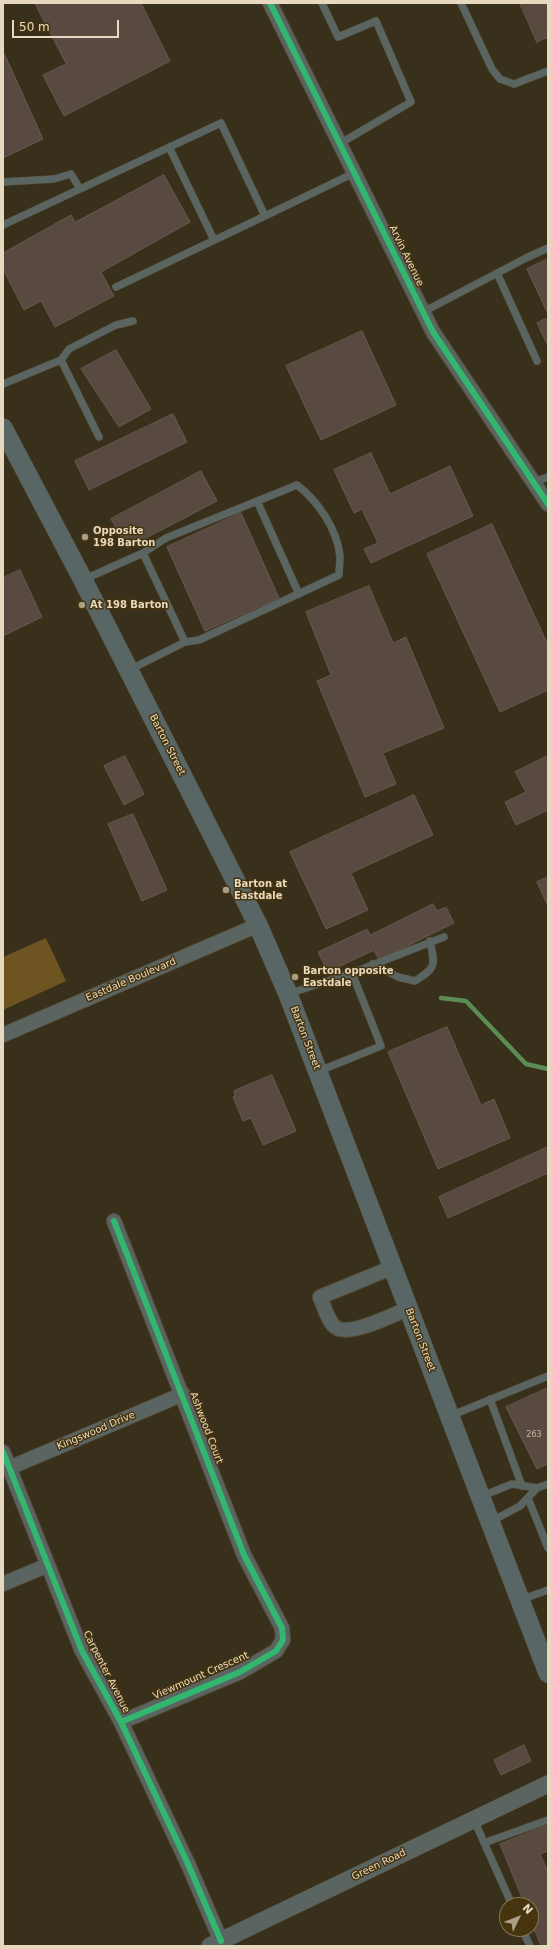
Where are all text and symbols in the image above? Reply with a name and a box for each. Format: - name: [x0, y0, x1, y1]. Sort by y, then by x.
- scale bar: [14, 12, 121, 38]
- text: 50 m: [19, 20, 50, 34]
- street label: Arvin Avenue: [386, 224, 426, 288]
- place label: Opposite 198 Barton: [93, 525, 155, 548]
- marker: Opposite 198 Barton: [80, 532, 90, 542]
- place label: At 198 Barton: [90, 599, 168, 611]
- marker: At 198 Barton: [77, 600, 87, 610]
- street label: Barton Street: [146, 712, 188, 778]
- place label: Barton at Eastdale: [234, 878, 287, 902]
- marker: Barton at Eastdale: [221, 885, 231, 895]
- street label: Eastdale Boulevard: [84, 956, 178, 1004]
- place label: Barton opposite Eastdale: [303, 965, 394, 988]
- marker: Barton opposite Eastdale: [290, 972, 300, 982]
- street label: Barton Street: [287, 1005, 323, 1071]
- street label: Barton Street: [402, 1307, 438, 1373]
- street label: Ashwood Court: [187, 1390, 225, 1466]
- street label: Kingswood Drive: [55, 1409, 137, 1453]
- house number: 263: [526, 1430, 542, 1440]
- street label: Carpenter Avenue: [80, 1629, 132, 1715]
- street label: Viewmount Crescent: [151, 1649, 251, 1703]
- street label: Green Road: [350, 1847, 408, 1883]
- north arrow: [499, 1897, 539, 1937]
- text: N: [520, 1901, 535, 1917]

